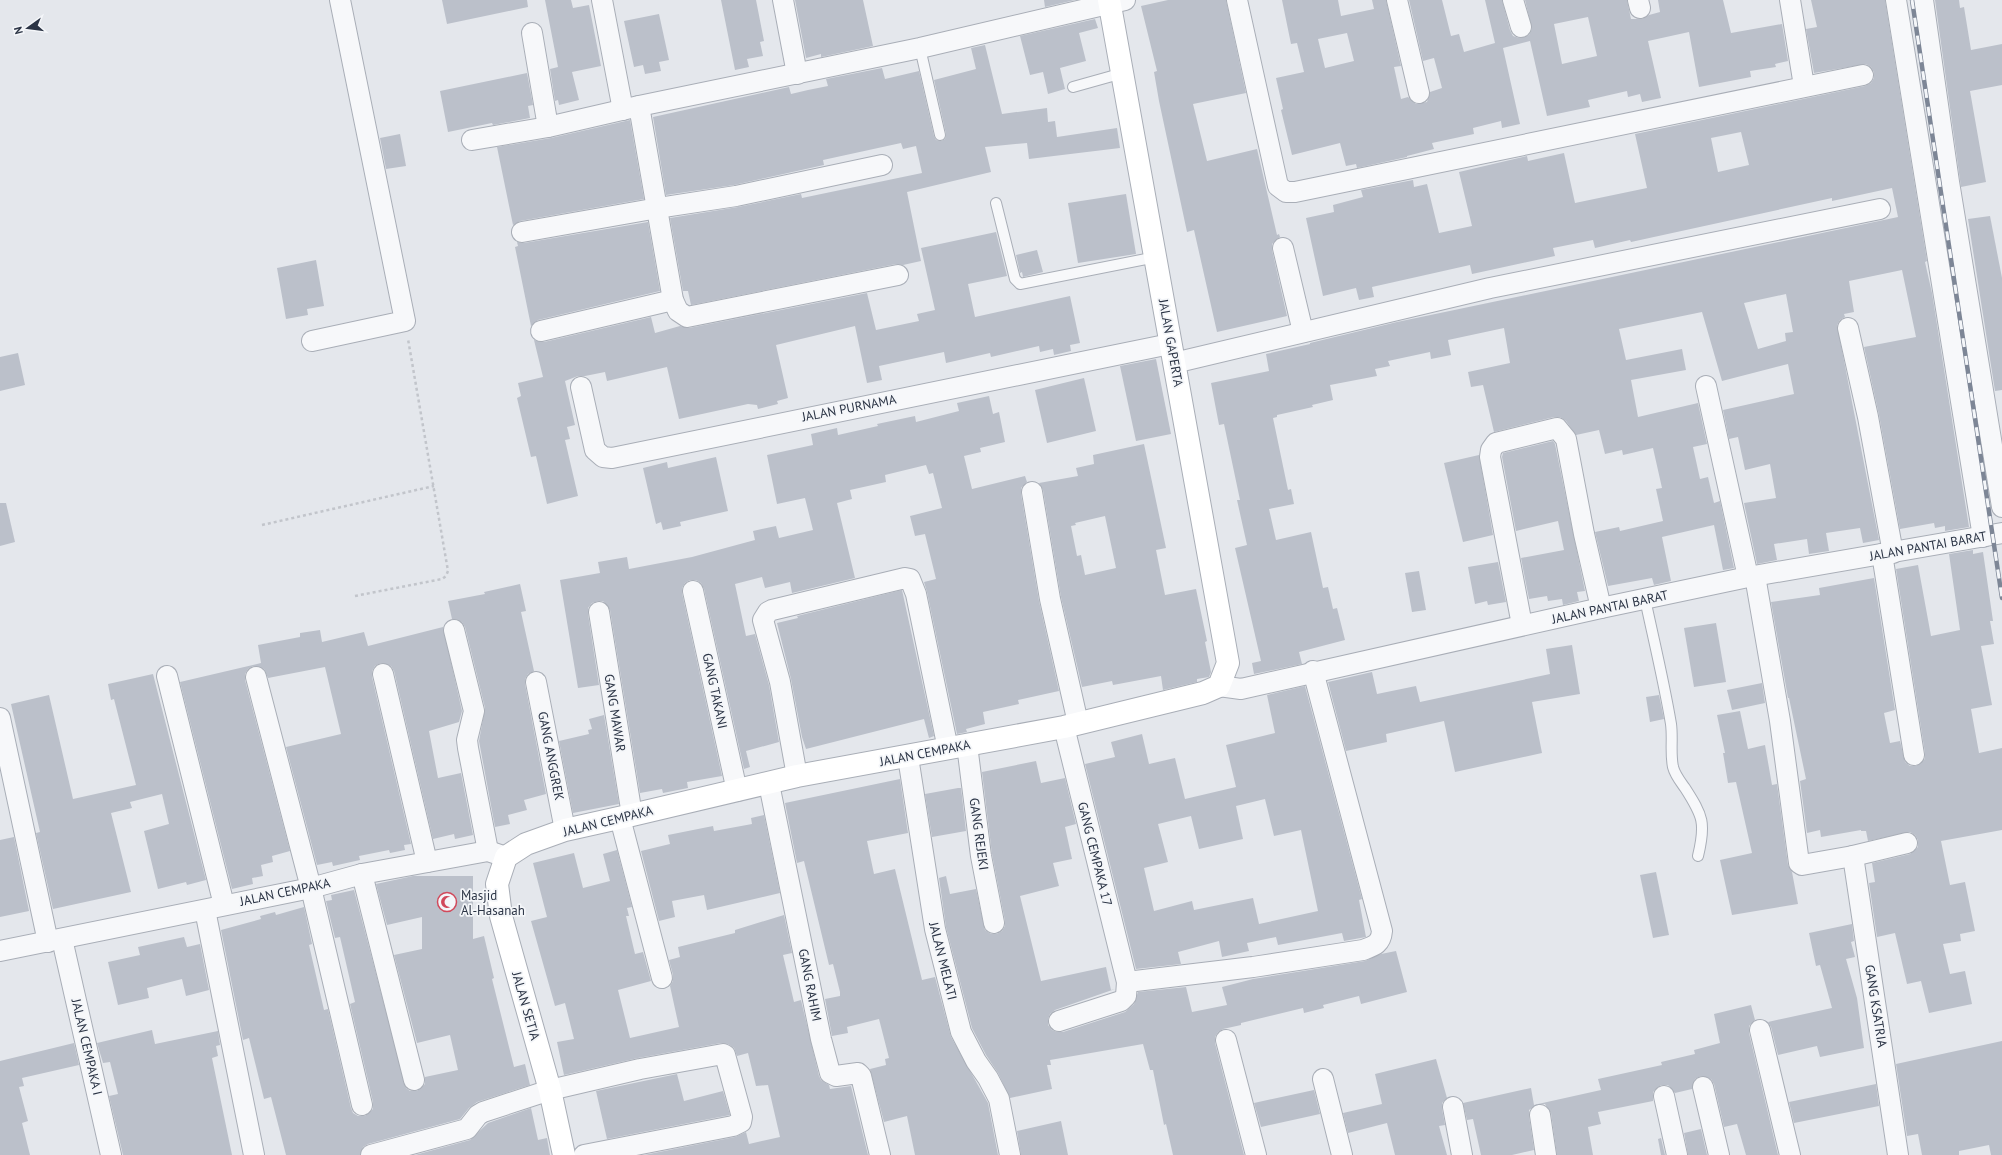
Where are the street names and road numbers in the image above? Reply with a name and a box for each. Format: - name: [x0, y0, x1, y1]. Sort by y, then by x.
- street label: JALAN GAPERTA: [1155, 297, 1187, 389]
- street label: JALAN PURNAMA: [799, 390, 898, 426]
- street label: JALAN PANTAI BARAT: [1867, 527, 1988, 565]
- street label: JALAN PANTAI BARAT: [1549, 586, 1670, 628]
- street label: GANG TAKANI: [699, 652, 731, 730]
- street label: GANG MAWAR: [600, 673, 630, 754]
- street label: GANG ANGGREK: [534, 710, 568, 802]
- street label: JALAN CEMPAKA: [877, 736, 972, 770]
- street label: GANG REJEKI: [966, 797, 992, 871]
- street label: GANG CEMPAKA 17: [1074, 800, 1116, 908]
- street label: JALAN CEMPAKA: [560, 802, 655, 841]
- street label: JALAN CEMPAKA: [237, 874, 332, 910]
- street label: JALAN MELATI: [925, 919, 961, 1002]
- street label: GANG RAHIM: [795, 947, 825, 1023]
- street label: GANG KSATRIA: [1861, 963, 1891, 1049]
- street label: JALAN SETIA: [508, 969, 544, 1043]
- street label: JALAN CEMPAKA I: [67, 996, 106, 1097]

